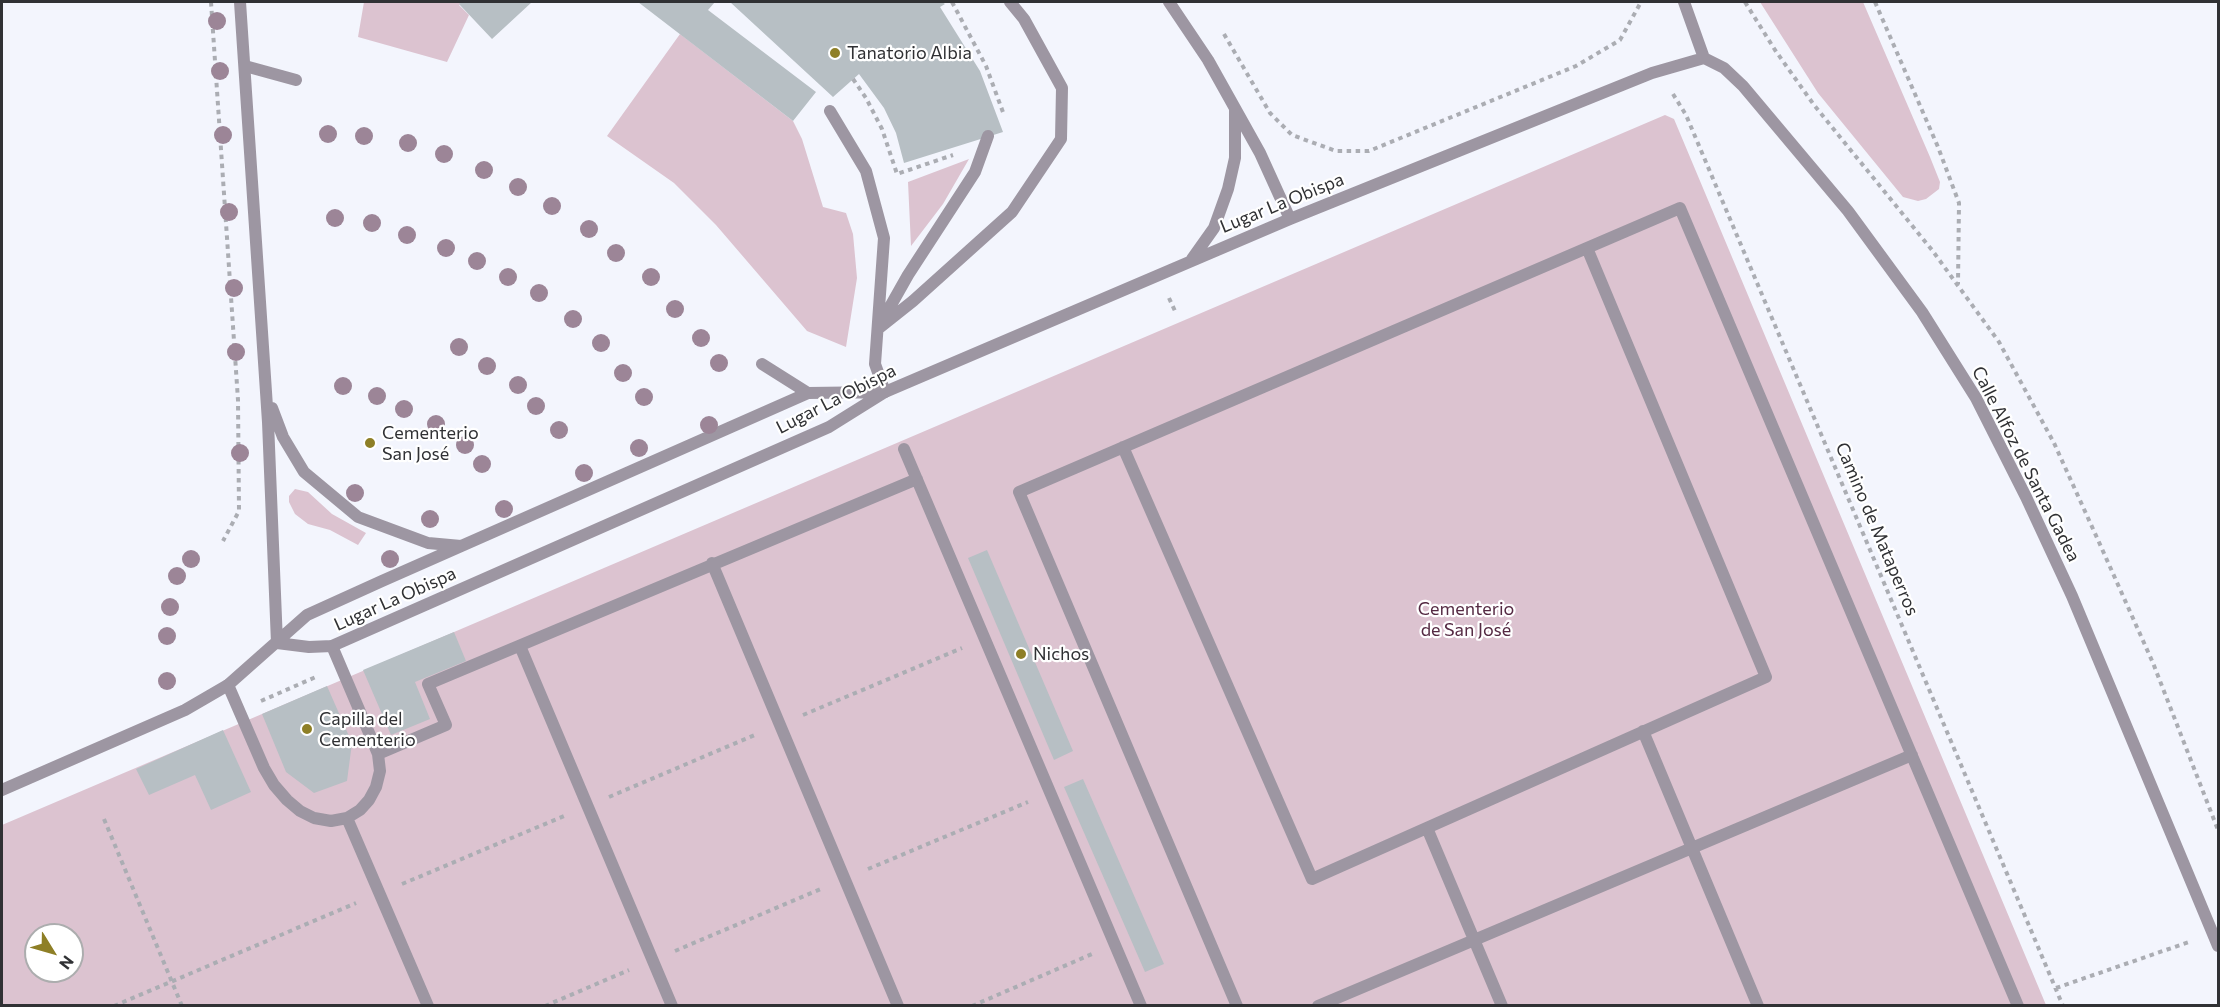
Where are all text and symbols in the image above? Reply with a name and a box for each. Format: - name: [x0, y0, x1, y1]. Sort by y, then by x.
- place label: Tanatorio Albia: [847, 42, 972, 64]
- marker: Tanatorio Albia: [828, 46, 842, 60]
- street label: Lugar La Obispa: [1217, 168, 1347, 238]
- street label: Lugar La Obispa: [773, 360, 899, 438]
- street label: Calle Alfoz de Santa Gadea: [1967, 363, 2085, 565]
- place label: Cementerio San José: [382, 422, 479, 464]
- marker: Cementerio San José: [363, 436, 377, 450]
- street label: Camino de Mataperros: [1831, 439, 1923, 619]
- street label: Lugar La Obispa: [331, 562, 459, 636]
- park label: Cementerio de San José: [1418, 598, 1514, 640]
- place label: Nichos: [1033, 643, 1089, 665]
- marker: Nichos: [1014, 647, 1028, 661]
- place label: Capilla del Cementerio: [319, 708, 416, 750]
- marker: Capilla del Cementerio: [300, 722, 314, 736]
- north arrow: [24, 923, 84, 983]
- text: N: [56, 952, 78, 973]

